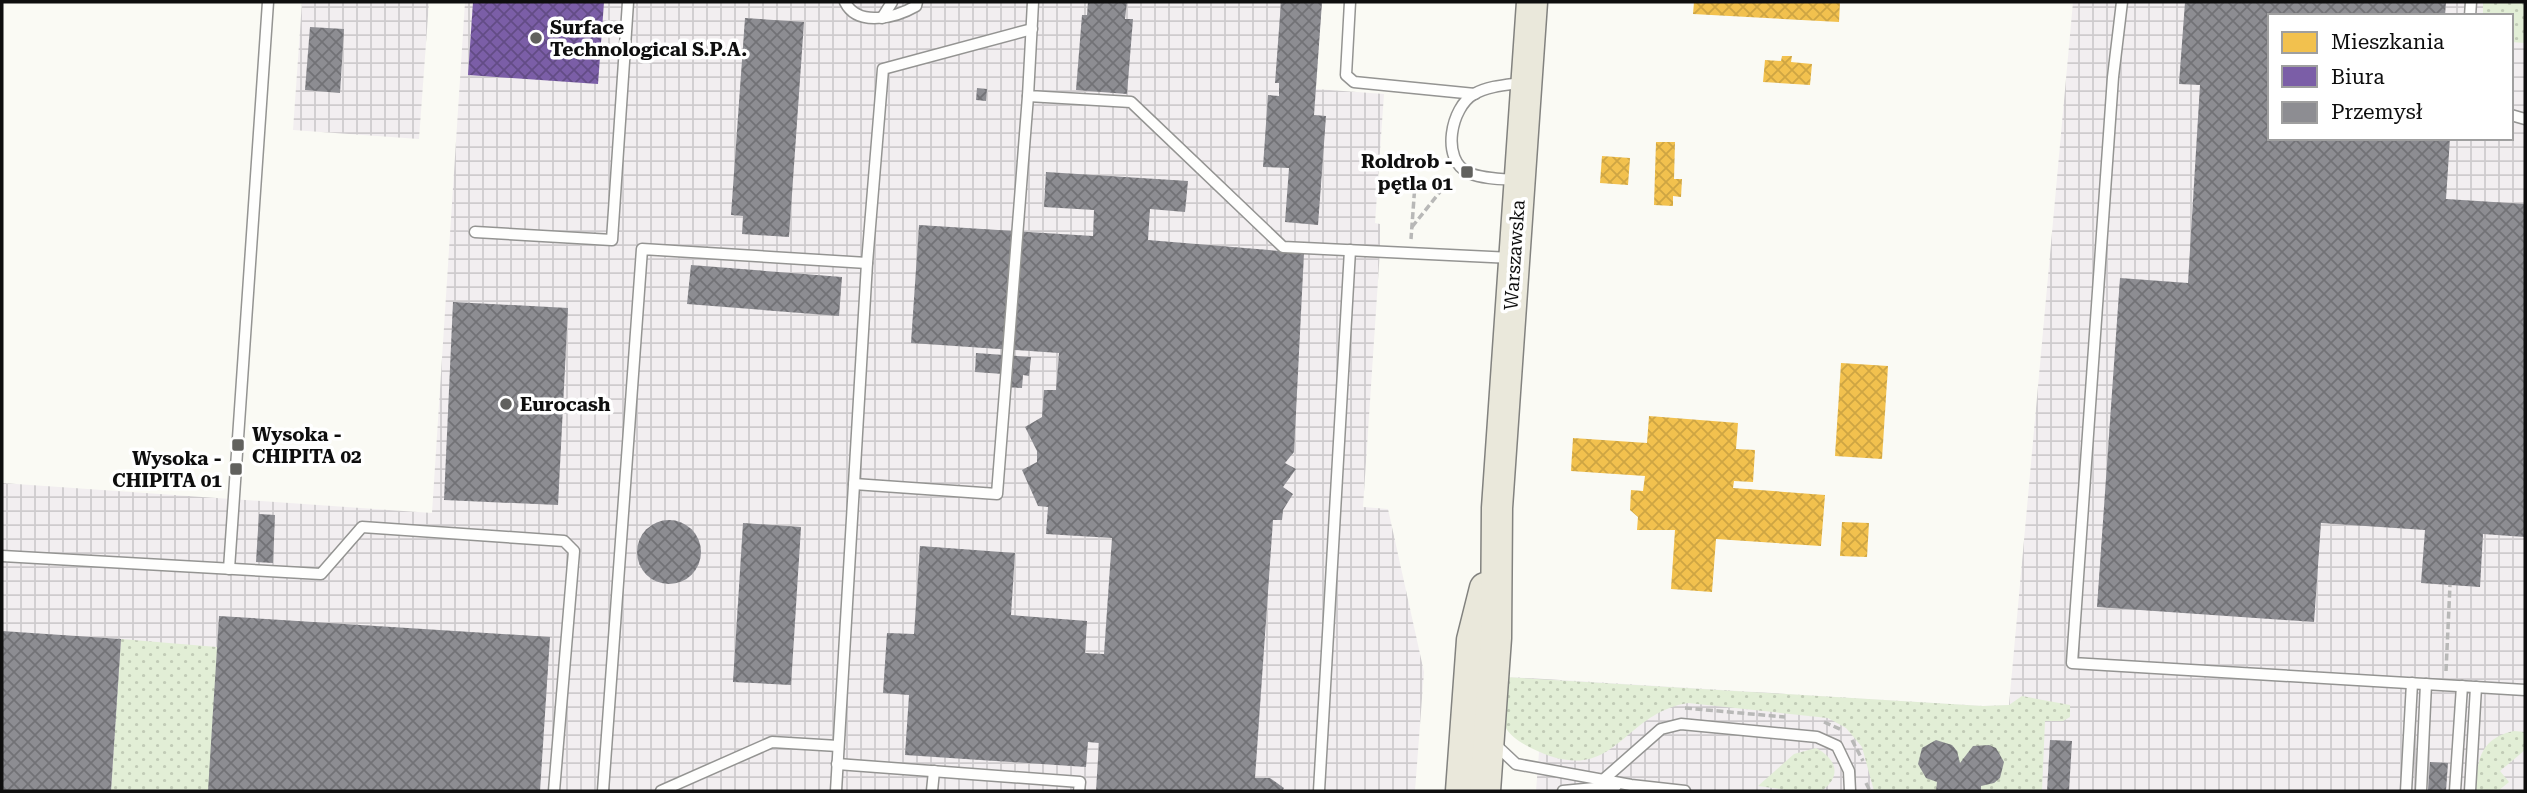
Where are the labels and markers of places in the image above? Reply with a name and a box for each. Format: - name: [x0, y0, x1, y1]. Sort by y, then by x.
- place label: Surface Technological S.P.A.: [550, 16, 747, 61]
- marker: Surface Technological S.P.A.: [528, 30, 544, 46]
- place label: Roldrob - pętla 01: [1361, 150, 1453, 195]
- marker: Roldrob - pętla 01: [1459, 164, 1475, 180]
- place label: Eurocash: [520, 393, 611, 416]
- marker: Eurocash: [498, 396, 514, 412]
- place label: Wysoka - CHIPITA 02: [252, 423, 362, 468]
- marker: Wysoka - CHIPITA 02: [230, 437, 246, 453]
- place label: Wysoka - CHIPITA 01: [112, 447, 222, 492]
- marker: Wysoka - CHIPITA 01: [228, 461, 244, 477]

